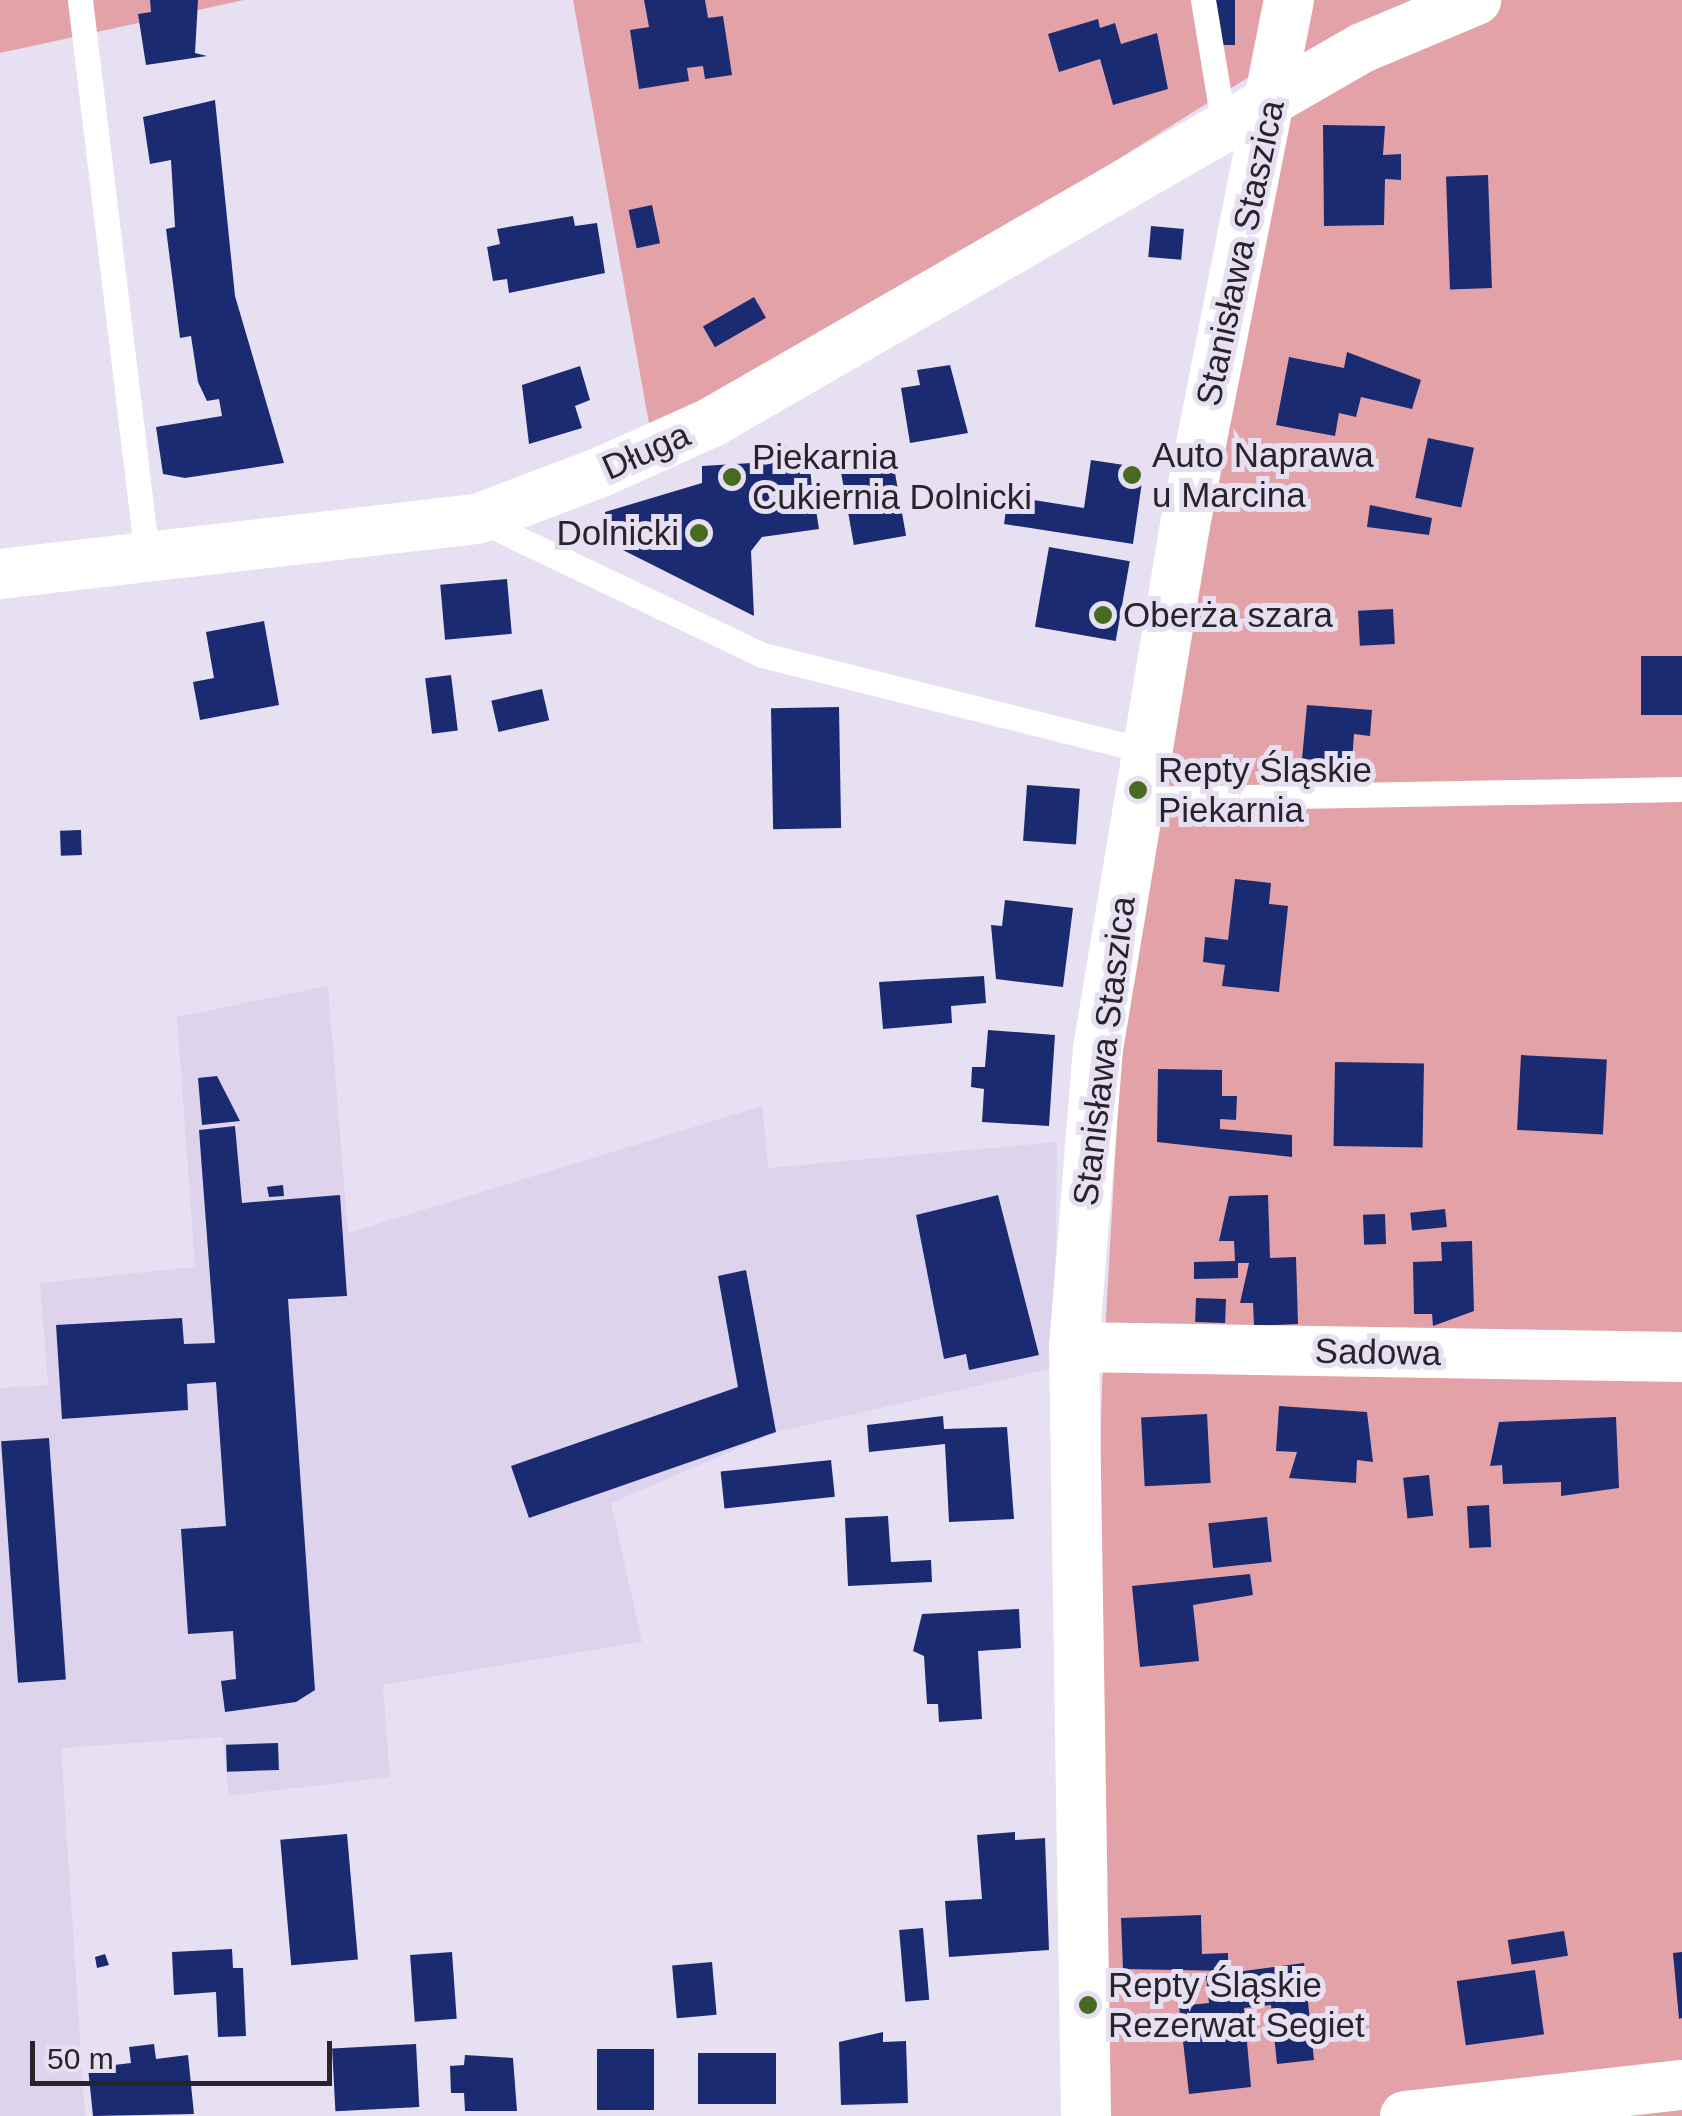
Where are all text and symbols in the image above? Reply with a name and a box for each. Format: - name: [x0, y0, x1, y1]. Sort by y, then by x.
- street label: Stanisława Staszica: [1187, 96, 1293, 410]
- street label: Długa: [596, 413, 696, 489]
- place label: Auto Naprawa u Marcina: [1152, 434, 1374, 516]
- place label: Piekarnia Cukiernia Dolnicki: [752, 436, 1032, 518]
- marker: Auto Naprawa u Marcina: [1121, 464, 1143, 486]
- marker: Piekarnia Cukiernia Dolnicki: [721, 466, 743, 488]
- place label: Dolnicki: [556, 512, 679, 554]
- marker: Dolnicki: [688, 522, 710, 544]
- place label: Oberża szara: [1123, 594, 1333, 636]
- marker: Oberża szara: [1092, 604, 1114, 626]
- place label: Repty Śląskie Piekarnia: [1158, 749, 1372, 831]
- marker: Repty Śląskie Piekarnia: [1127, 779, 1149, 801]
- street label: Stanisława Staszica: [1064, 894, 1144, 1208]
- street label: Sadowa: [1314, 1330, 1442, 1374]
- place label: Repty Śląskie Rezerwat Segiet: [1108, 1964, 1365, 2046]
- marker: Repty Śląskie Rezerwat Segiet: [1077, 1994, 1099, 2016]
- scale bar: [35, 2021, 338, 2083]
- text: 50 m: [47, 2042, 114, 2075]

